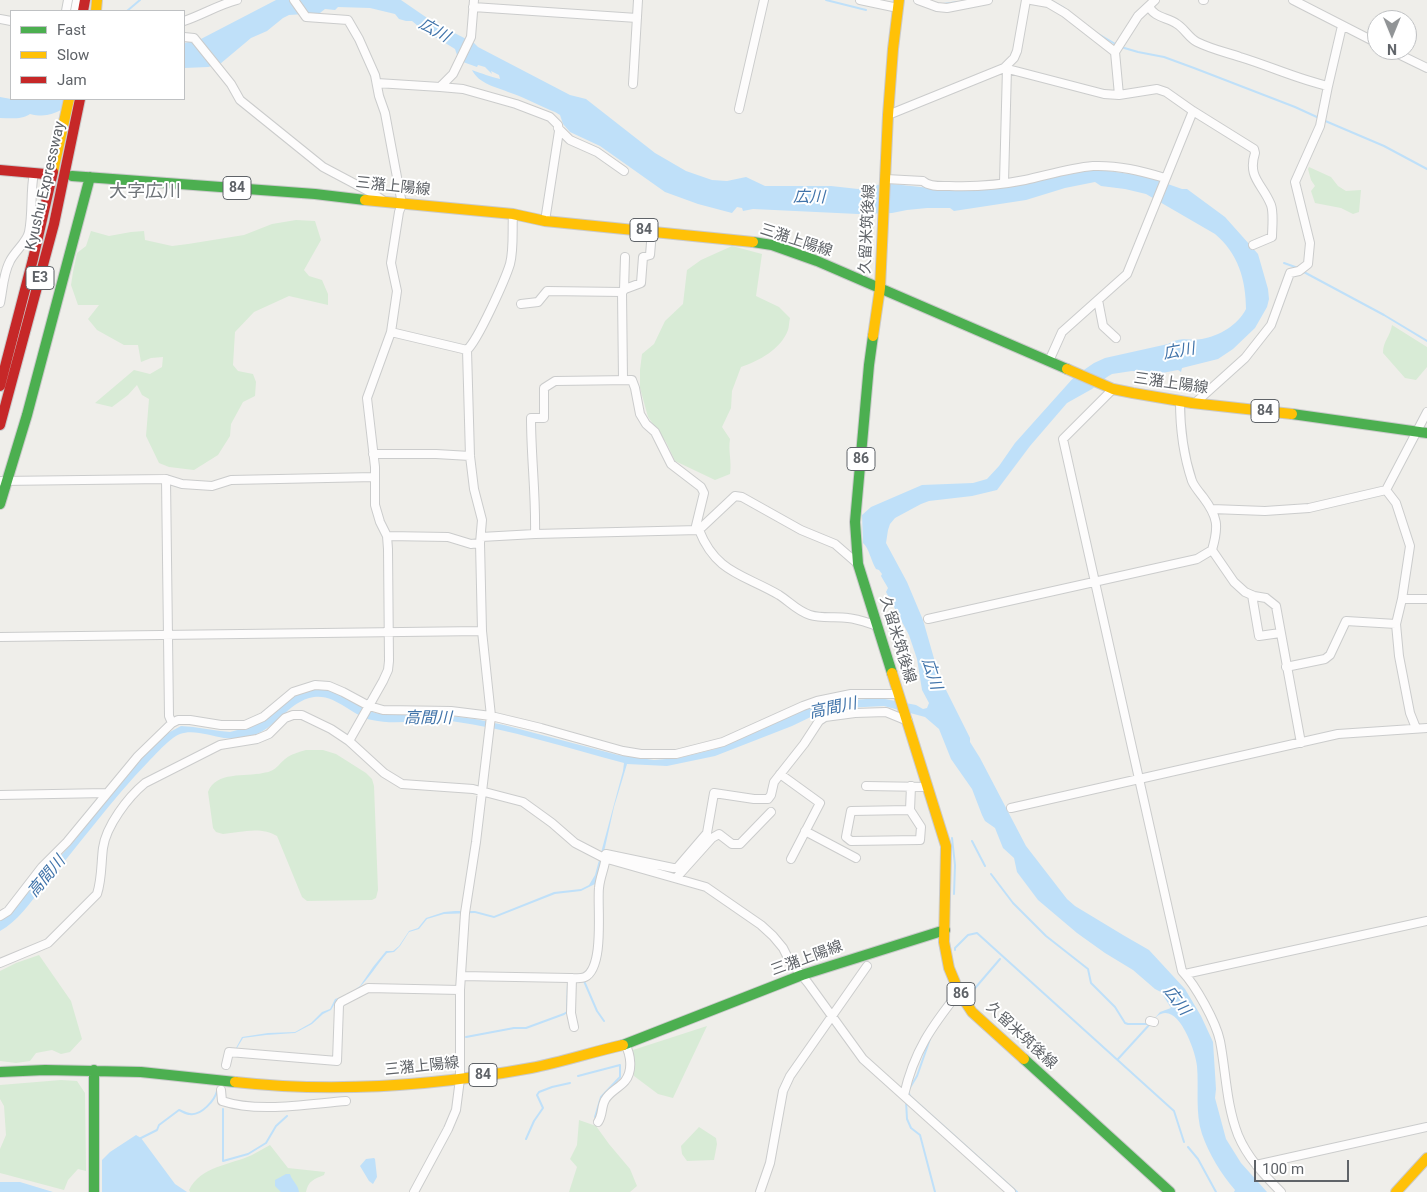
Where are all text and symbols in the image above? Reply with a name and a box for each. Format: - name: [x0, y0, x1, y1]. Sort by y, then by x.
- legend: [10, 10, 185, 100]
- north arrow: [1367, 10, 1417, 60]
- water label: 広川: [415, 15, 453, 47]
- text: Fast: [57, 21, 86, 39]
- text: N: [1387, 41, 1397, 57]
- text: Slow: [57, 46, 89, 64]
- text: Jam: [57, 71, 87, 89]
- street label: Kyushu Expressway: [22, 120, 70, 252]
- street label: 三潴上陽線: [355, 174, 431, 200]
- road number: 84: [223, 177, 251, 200]
- district label: 大字広川: [109, 181, 181, 203]
- street label: 久留米筑後線: [857, 184, 879, 274]
- water label: 広川: [793, 188, 825, 208]
- road number: 84: [630, 218, 658, 242]
- street label: 三潴上陽線: [758, 221, 834, 261]
- road number: E3: [26, 266, 54, 290]
- water label: 広川: [1162, 340, 1196, 364]
- street label: 三潴上陽線: [1133, 370, 1209, 398]
- road number: 84: [1251, 400, 1279, 422]
- road number: 86: [847, 448, 875, 470]
- street label: 久留米筑後線: [875, 594, 919, 686]
- water label: 広川: [917, 656, 945, 692]
- water label: 高間川: [808, 695, 858, 723]
- water label: 高間川: [404, 709, 452, 729]
- water label: 高間川: [24, 852, 70, 902]
- street label: 三潴上陽線: [769, 938, 845, 980]
- road number: 86: [947, 982, 975, 1006]
- water label: 広川: [1159, 982, 1193, 1020]
- street label: 久留米筑後線: [982, 999, 1060, 1073]
- street label: 三潴上陽線: [384, 1054, 460, 1080]
- road number: 84: [469, 1064, 497, 1086]
- scale bar: [1257, 1150, 1352, 1182]
- text: 100 m: [1262, 1160, 1304, 1178]

